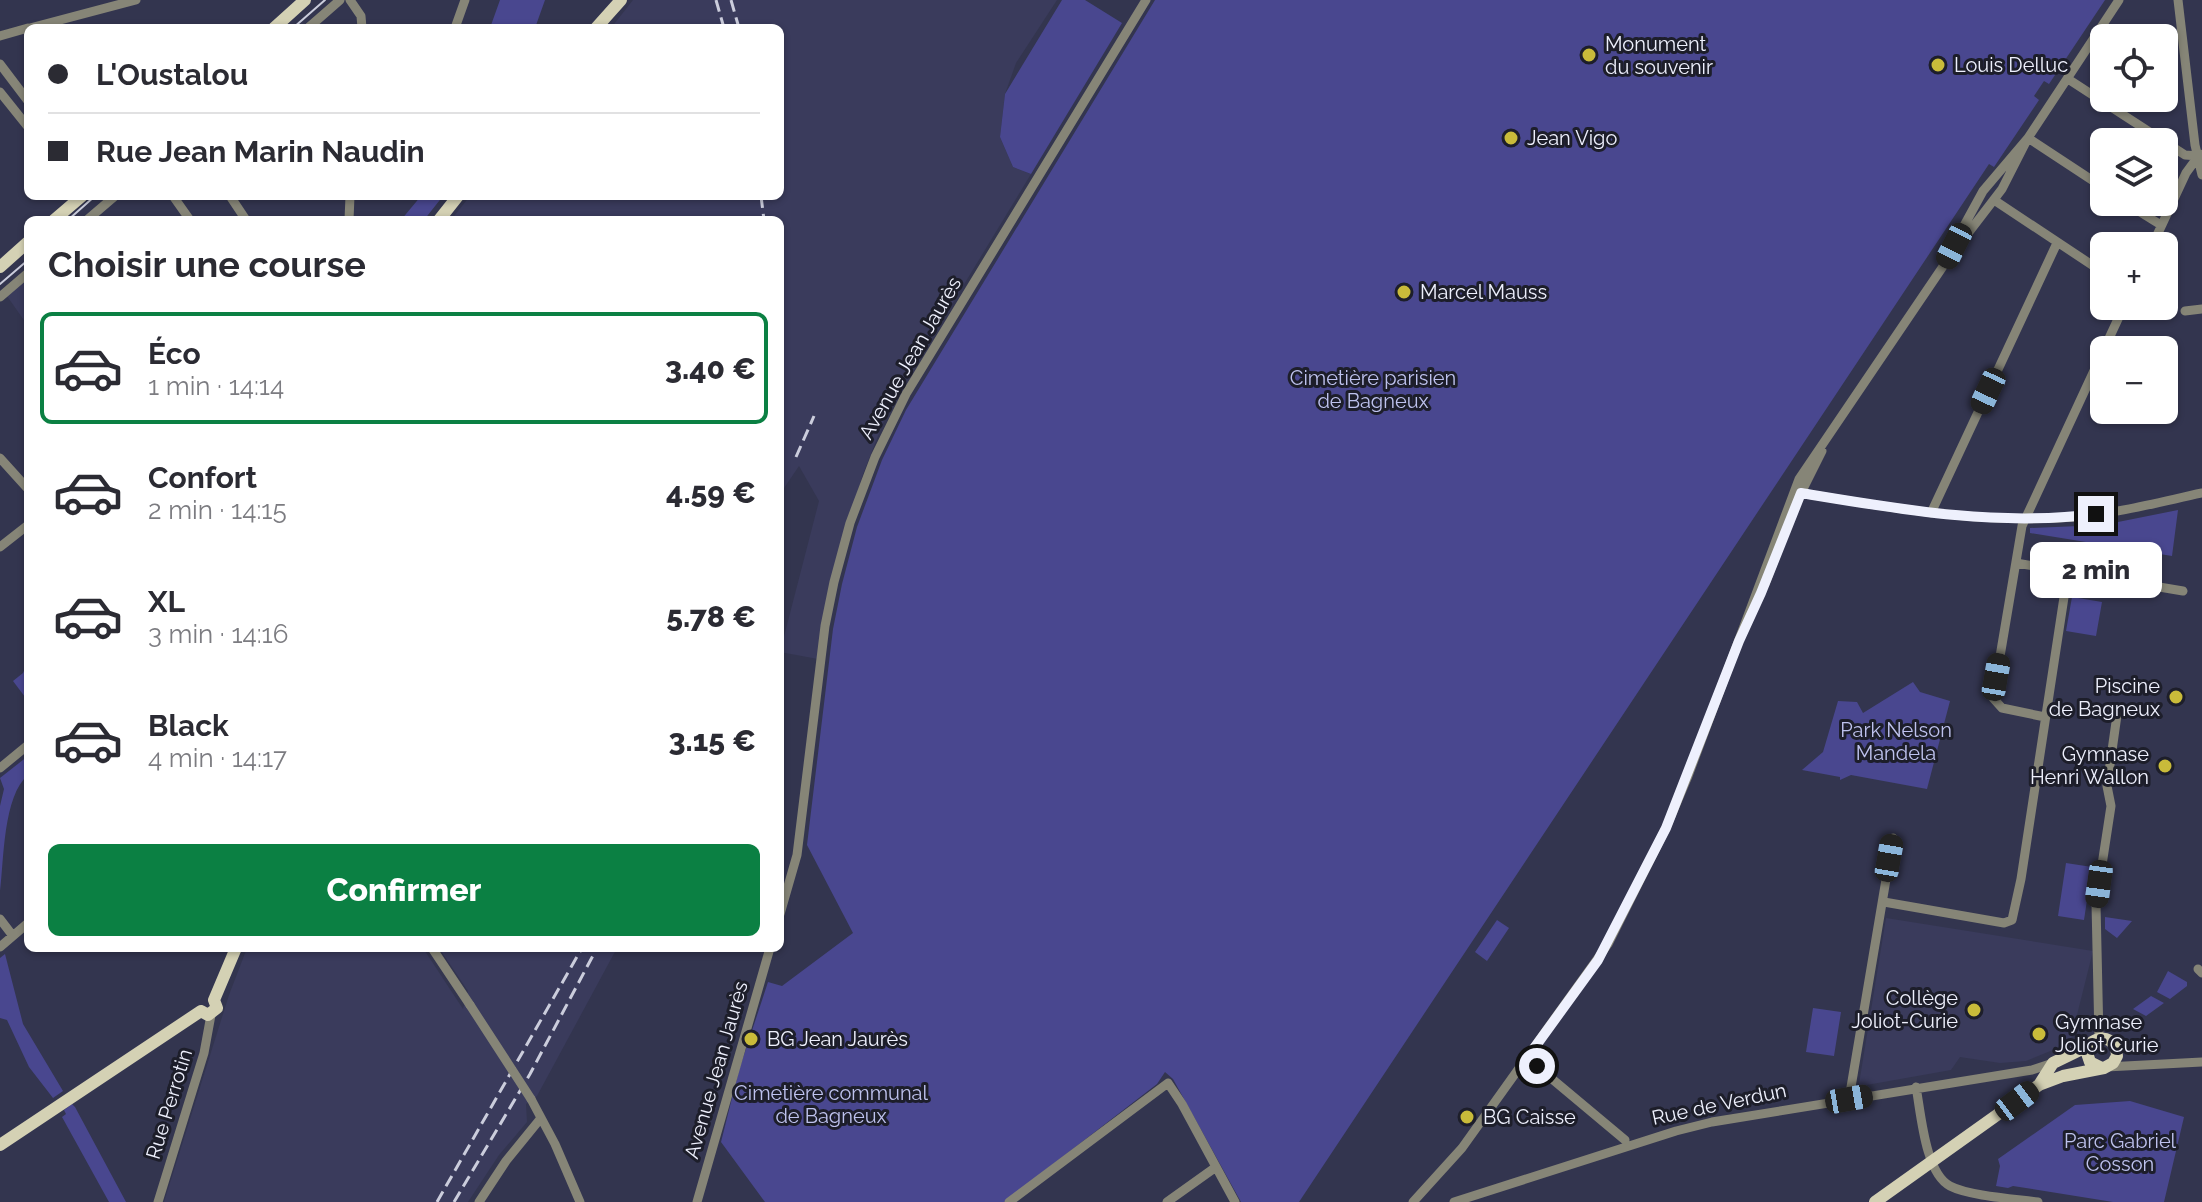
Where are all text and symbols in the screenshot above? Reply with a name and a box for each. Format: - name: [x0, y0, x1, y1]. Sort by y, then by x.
- map controls: [2090, 24, 2178, 424]
- button: locate: [2090, 24, 2178, 112]
- place label: Monument du souvenir: [1605, 32, 1713, 79]
- marker: Monument du souvenir: [1580, 46, 1598, 64]
- place label: Louis Delluc: [1954, 53, 2068, 77]
- marker: Louis Delluc: [1929, 56, 1947, 74]
- text: L'Oustalou: [96, 57, 248, 92]
- place label: Jean Vigo: [1527, 126, 1617, 150]
- button: layers: [2090, 128, 2178, 216]
- marker: Jean Vigo: [1502, 129, 1520, 147]
- text: Rue Jean Marin Naudin: [96, 134, 425, 169]
- car: [1932, 219, 1976, 273]
- button: +: [2090, 232, 2178, 320]
- text: Choisir une course: [48, 243, 366, 285]
- street label: Avenue Jean Jaurès: [854, 273, 966, 443]
- place label: Marcel Mauss: [1420, 280, 1547, 304]
- marker: Marcel Mauss: [1395, 283, 1413, 301]
- icon: car: [52, 332, 124, 404]
- text: Éco: [148, 336, 201, 371]
- button: −: [2090, 336, 2178, 424]
- text: 3.40 €: [665, 351, 756, 386]
- car: [1967, 364, 2009, 418]
- park label: Cimetière parisien de Bagneux: [1290, 366, 1456, 413]
- text: 1 min · 14:14: [148, 371, 284, 401]
- icon: car: [52, 456, 124, 528]
- text: Confort: [148, 460, 257, 495]
- text: 4.59 €: [666, 475, 756, 510]
- text: 2 min · 14:15: [148, 495, 287, 525]
- route end: [2078, 496, 2114, 532]
- callout: 2 min: [2030, 542, 2162, 598]
- text: 2 min: [2062, 555, 2130, 585]
- icon: car: [52, 580, 124, 652]
- text: XL: [148, 584, 185, 619]
- text: 5.78 €: [666, 599, 756, 634]
- text: 3 min · 14:16: [148, 619, 288, 649]
- car: [1980, 651, 2012, 703]
- place label: Piscine de Bagneux: [2049, 674, 2160, 721]
- marker: Piscine de Bagneux: [2167, 688, 2185, 706]
- icon: car: [52, 704, 124, 776]
- text: Black: [148, 708, 229, 743]
- park label: Park Nelson Mandela: [1840, 718, 1952, 765]
- text: 3.15 €: [668, 723, 756, 758]
- place label: Gymnase Henri Wallon: [2030, 742, 2149, 789]
- text: 4 min · 14:17: [148, 743, 287, 773]
- marker: Gymnase Henri Wallon: [2156, 757, 2174, 775]
- car: [1873, 832, 1905, 884]
- button: Confirmer: [48, 844, 760, 936]
- car: [2084, 859, 2114, 909]
- street label: Avenue Jean Jaurès: [679, 979, 753, 1161]
- place label: Collège Joliot-Curie: [1851, 986, 1958, 1033]
- marker: Collège Joliot-Curie: [1965, 1001, 1983, 1019]
- place label: Gymnase Joliot Curie: [2055, 1010, 2159, 1057]
- marker: Gymnase Joliot Curie: [2030, 1025, 2048, 1043]
- place label: BG Jean Jaurès: [767, 1027, 908, 1051]
- marker: BG Jean Jaurès: [742, 1030, 760, 1048]
- street label: Rue Perrotin: [141, 1046, 197, 1162]
- route start: [1519, 1048, 1555, 1084]
- car: [1991, 1077, 2043, 1125]
- street label: Rue de Verdun: [1650, 1078, 1788, 1130]
- park label: Cimetière communal de Bagneux: [734, 1081, 928, 1128]
- car: [1823, 1083, 1875, 1115]
- place label: BG Caisse: [1483, 1105, 1576, 1129]
- marker: BG Caisse: [1458, 1108, 1476, 1126]
- park label: Parc Gabriel Cosson: [2064, 1129, 2177, 1176]

